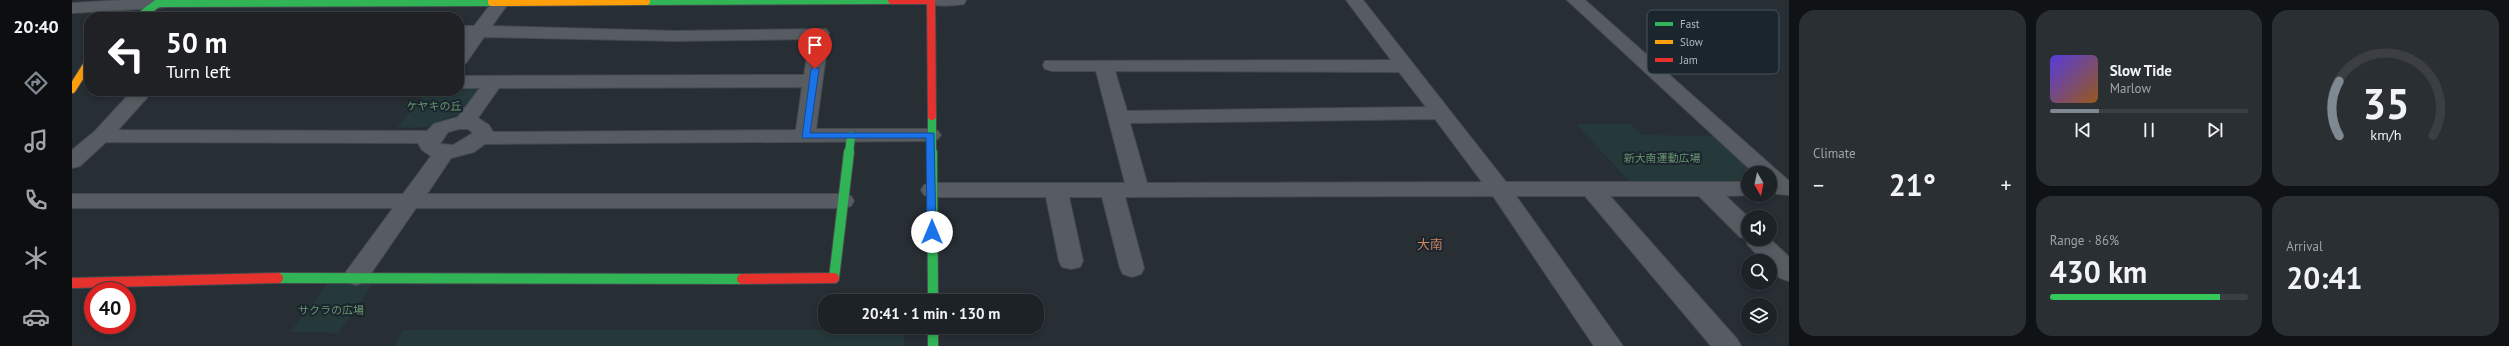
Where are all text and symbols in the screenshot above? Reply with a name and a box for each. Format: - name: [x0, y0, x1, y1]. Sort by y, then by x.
- legend: [1647, 10, 1779, 74]
- text: 20:40: [13, 15, 59, 38]
- text: Fast: [1680, 17, 1700, 31]
- text: 50 m: [166, 24, 227, 61]
- icon: left: [100, 28, 152, 80]
- pin: [798, 28, 832, 69]
- icon: arrive: [804, 34, 826, 56]
- text: Slow: [1680, 35, 1703, 49]
- text: Jam: [1679, 53, 1698, 67]
- text: Turn left: [166, 60, 231, 83]
- text: Slow Tide: [2110, 61, 2172, 80]
- icon: directions: [22, 69, 50, 97]
- text: 35: [2362, 77, 2409, 130]
- text: Marlow: [2110, 80, 2151, 97]
- park label: ケヤキの丘: [407, 99, 462, 113]
- icon: previous: [2072, 119, 2094, 141]
- icon: pause: [2138, 119, 2160, 141]
- icon: next: [2204, 119, 2226, 141]
- text: km/h: [2370, 125, 2401, 144]
- icon: music: [22, 127, 50, 155]
- text: Climate: [1813, 145, 1856, 162]
- park label: 新大南運動広場: [1624, 151, 1701, 165]
- text: 21°: [1889, 165, 1936, 204]
- north arrow: [1741, 166, 1777, 202]
- map controls: [1741, 166, 1777, 334]
- text: −: [1813, 171, 1824, 199]
- text: +: [2001, 171, 2012, 199]
- icon: phone: [22, 186, 50, 214]
- button: sound: [1741, 210, 1777, 246]
- position arrow: [911, 211, 953, 253]
- text: Range · 86%: [2050, 232, 2119, 249]
- district label: 大南: [1417, 236, 1443, 253]
- text: Arrival: [2286, 238, 2323, 255]
- icon: climate: [22, 244, 50, 272]
- text: 430 km: [2050, 252, 2147, 291]
- button: search: [1741, 254, 1777, 290]
- text: 20:41: [2286, 258, 2362, 297]
- speed limit sign: 40: [84, 282, 136, 334]
- button: layers: [1741, 298, 1777, 334]
- icon: car: [22, 303, 50, 331]
- park label: サクラの広場: [298, 303, 364, 317]
- text: 20:41 · 1 min · 130 m: [862, 304, 1000, 323]

